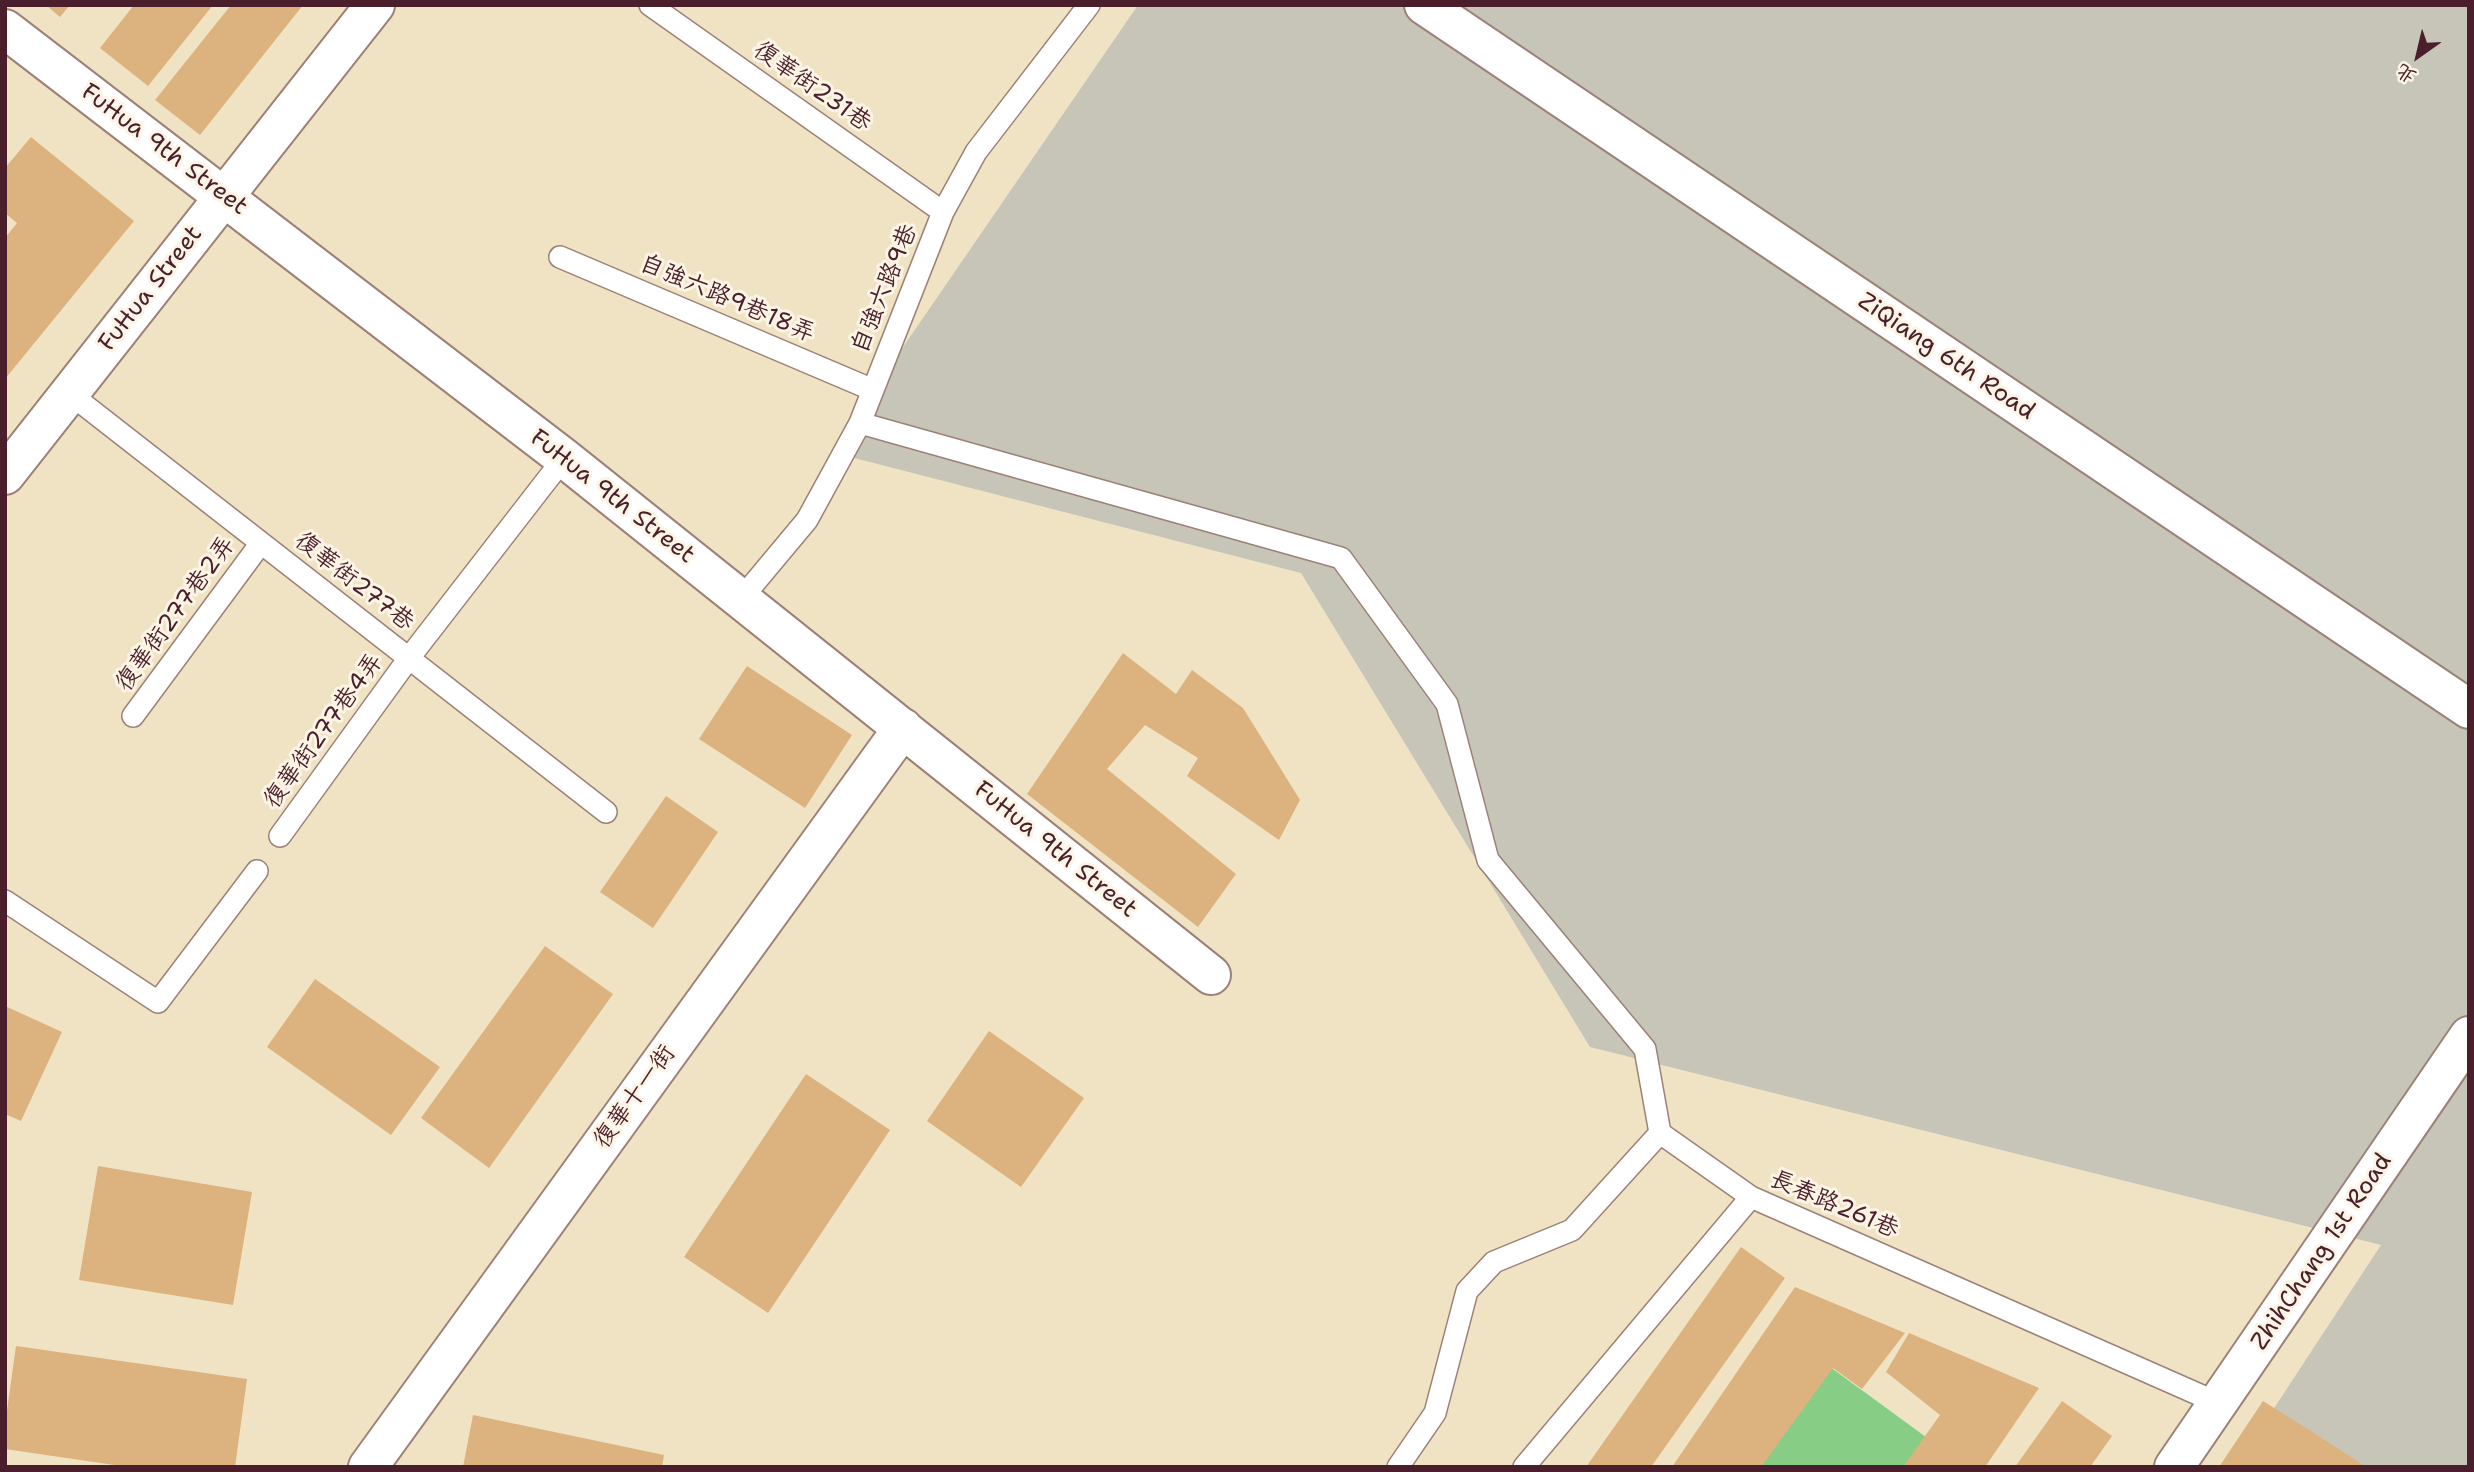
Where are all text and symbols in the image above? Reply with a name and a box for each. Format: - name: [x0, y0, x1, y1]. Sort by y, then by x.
- north arrow: [2383, 21, 2453, 91]
- street label: 復華街231巷: [748, 36, 876, 138]
- text: 北: [2391, 58, 2421, 90]
- street label: FuHua 9th Street: [75, 78, 253, 222]
- street label: 自強六路9巷: [846, 220, 924, 358]
- street label: FuHua Street: [93, 221, 209, 357]
- street label: 自強六路9巷18弄: [635, 249, 819, 349]
- street label: ZiQiang 6th Road: [1852, 287, 2040, 427]
- street label: FuHua 9th Street: [524, 424, 700, 570]
- street label: 復華街277巷: [289, 527, 419, 637]
- street label: 復華街277巷2弄: [110, 531, 242, 697]
- street label: 復華街277巷4弄: [258, 648, 390, 814]
- street label: FuHua 9th Street: [968, 776, 1142, 924]
- street label: 復華十一街: [588, 1040, 682, 1154]
- street label: ZhihChang 1st Road: [2246, 1148, 2398, 1356]
- street label: 長春路261巷: [1765, 1165, 1903, 1245]

